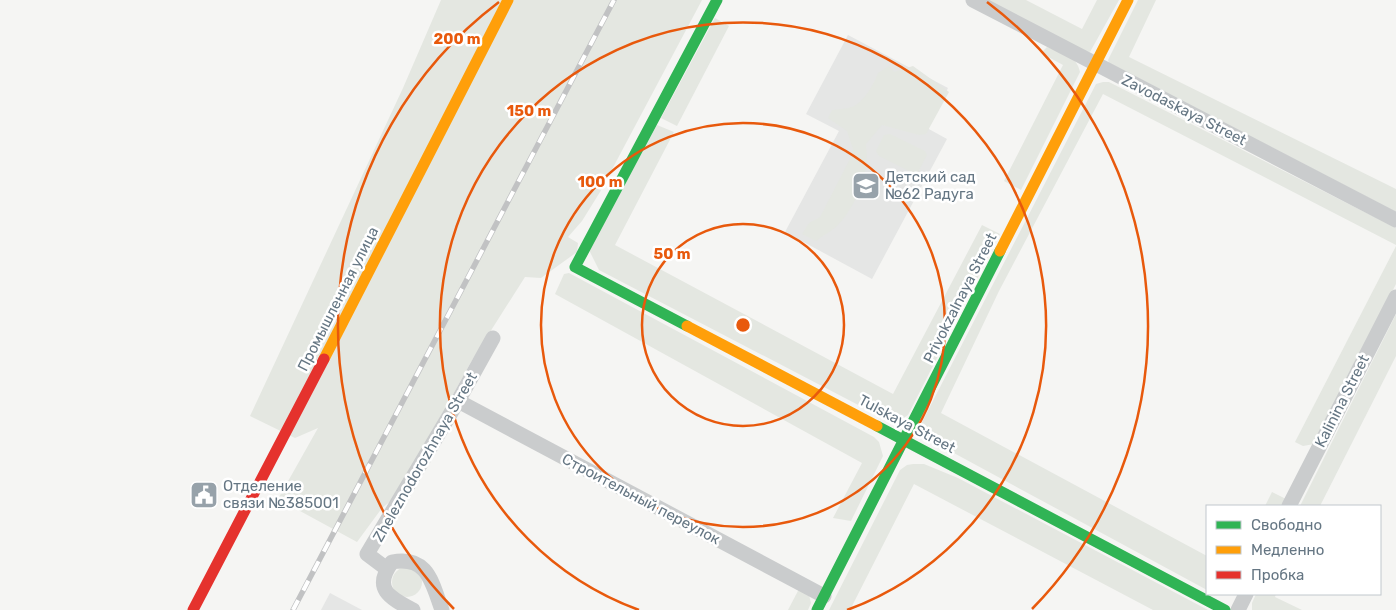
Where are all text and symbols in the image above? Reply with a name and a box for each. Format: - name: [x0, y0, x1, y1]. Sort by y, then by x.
- text: 200 m: [433, 30, 481, 48]
- street label: Zavodaskaya Street: [1119, 71, 1250, 149]
- text: 150 m: [507, 102, 551, 120]
- place label: Детский сад №62 Радуга: [885, 168, 976, 203]
- school or university icon: Детский сад №62 Радуга: [851, 171, 881, 201]
- text: 100 m: [578, 173, 622, 191]
- street label: Промышленная улица: [294, 224, 382, 374]
- street label: Privokzalnaya Street: [919, 230, 1001, 366]
- text: 50 m: [654, 245, 690, 263]
- centre of rings: [734, 316, 752, 334]
- street label: Kalinina Street: [1311, 352, 1373, 450]
- street label: Zheleznodorozhnaya Street: [369, 369, 481, 545]
- street label: Tulskaya Street: [856, 391, 959, 457]
- street label: Строительный переулок: [559, 450, 723, 548]
- place label: Отделение связи №385001: [223, 477, 339, 512]
- public building icon: Отделение связи №385001: [189, 480, 219, 510]
- legend: [1206, 505, 1381, 595]
- text: Свободно: [1251, 516, 1322, 534]
- text: Медленно: [1251, 541, 1324, 559]
- text: Пробка: [1251, 566, 1304, 584]

